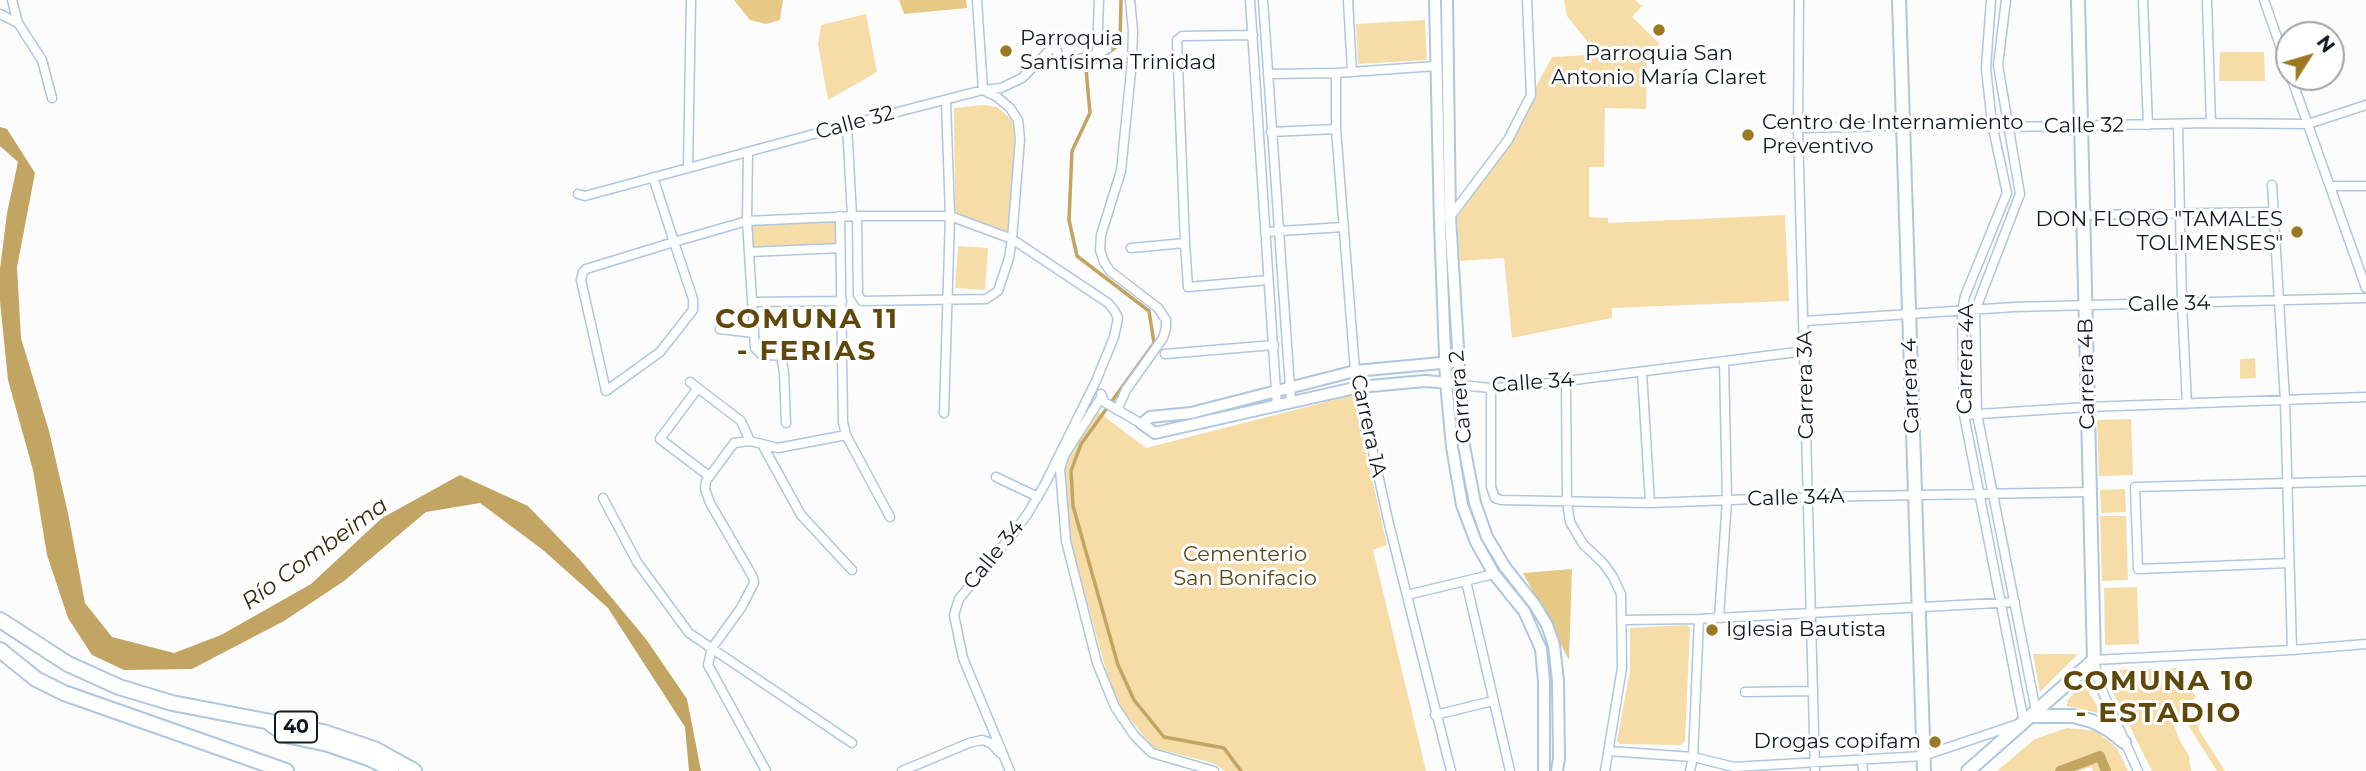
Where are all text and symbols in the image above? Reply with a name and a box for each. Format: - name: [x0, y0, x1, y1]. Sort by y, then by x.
- north arrow: [2275, 21, 2345, 91]
- marker: Parroquia San Antonio María Claret: [1651, 22, 1667, 38]
- place label: Parroquia Santísima Trinidad: [1020, 26, 1216, 76]
- text: N: [2312, 31, 2339, 57]
- place label: Parroquia San Antonio María Claret: [1551, 41, 1767, 91]
- marker: Parroquia Santísima Trinidad: [998, 43, 1014, 59]
- street label: Calle 32: [813, 100, 897, 146]
- place label: Centro de Internamiento Preventivo: [1762, 110, 2023, 160]
- street label: Calle 32: [2044, 113, 2124, 139]
- marker: Centro de Internamiento Preventivo: [1740, 127, 1756, 143]
- place label: DON FLORO "TAMALES TOLIMENSES": [2035, 207, 2283, 257]
- marker: DON FLORO "TAMALES TOLIMENSES": [2289, 224, 2305, 240]
- street label: Calle 34: [2128, 291, 2210, 317]
- district label: COMUNA 11 - FERIAS: [716, 303, 898, 369]
- street label: Carrera 4A: [1952, 303, 1980, 415]
- street label: Carrera 4B: [2073, 318, 2101, 430]
- street label: Carrera 3A: [1792, 330, 1820, 440]
- street label: Carrera 4: [1897, 338, 1925, 434]
- street label: Carrera 2: [1444, 349, 1478, 445]
- street label: Calle 34: [1491, 368, 1575, 398]
- street label: Carrera 1A: [1345, 372, 1391, 480]
- street label: Calle 34A: [1747, 484, 1845, 512]
- water label: Río Combeima: [237, 492, 393, 616]
- street label: Calle 34: [958, 515, 1030, 595]
- park label: Cementerio San Bonifacio: [1173, 542, 1317, 592]
- place label: Iglesia Bautista: [1726, 617, 1886, 643]
- marker: Iglesia Bautista: [1704, 622, 1720, 638]
- district label: COMUNA 10 - ESTADIO: [2064, 665, 2254, 731]
- road number: 40: [275, 712, 317, 742]
- place label: Drogas copifam: [1754, 729, 1921, 755]
- marker: Drogas copifam: [1927, 734, 1943, 750]

